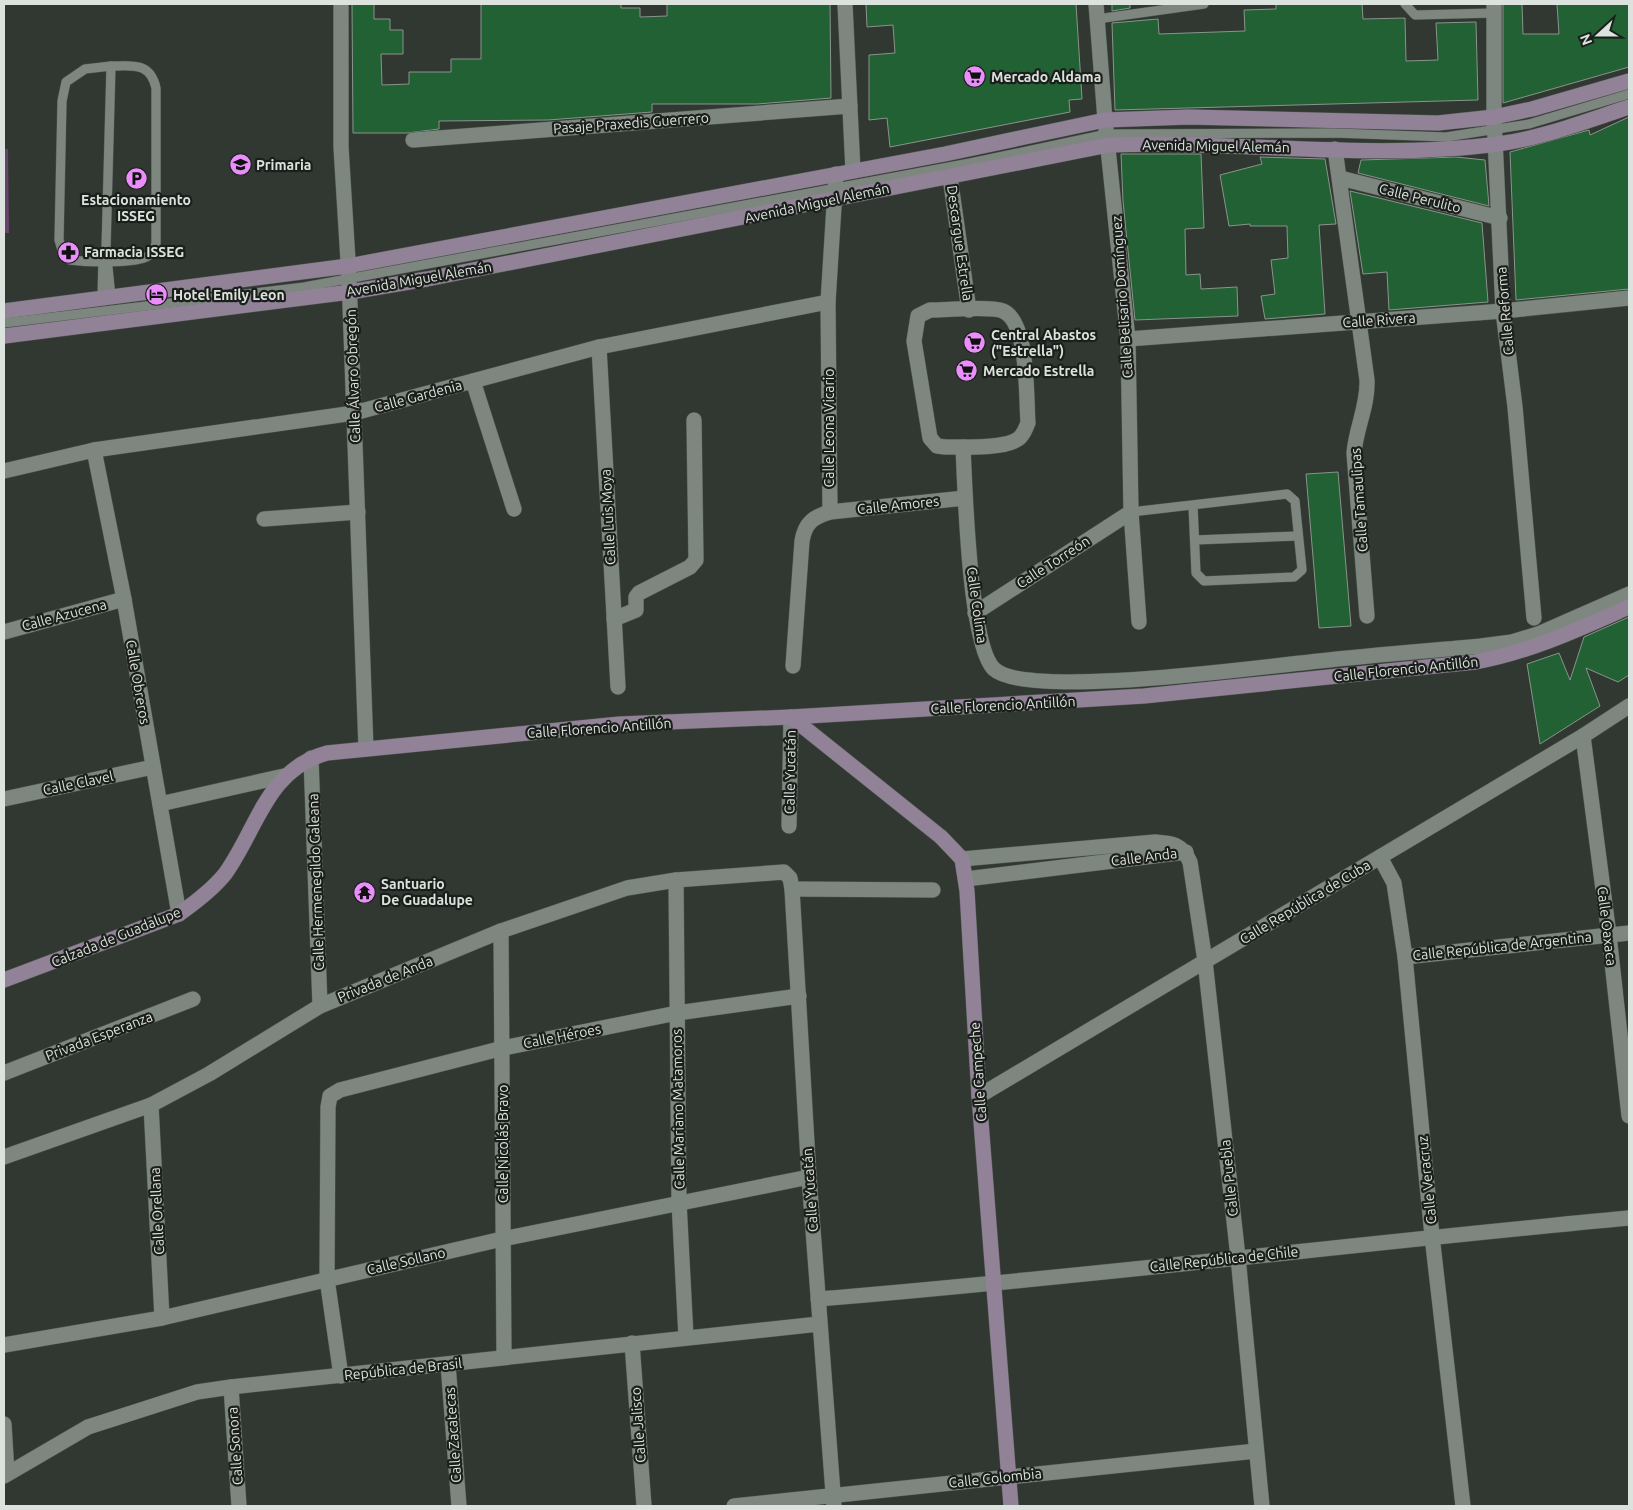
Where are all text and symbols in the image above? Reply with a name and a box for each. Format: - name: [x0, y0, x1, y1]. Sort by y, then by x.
- north arrow: [1573, 10, 1623, 60]
- text: N: [1577, 32, 1595, 47]
- supermarket icon: Mercado Aldama: [963, 65, 987, 89]
- place label: Mercado Aldama: [991, 69, 1101, 85]
- street label: Pasaje Praxedis Guerrero: [553, 110, 709, 136]
- street label: Avenida Miguel Alemán: [1142, 137, 1290, 155]
- school or university icon: Primaria: [228, 153, 252, 177]
- place label: Primaria: [256, 157, 311, 173]
- parking icon: Estacionamiento ISSEG: [124, 166, 148, 190]
- street label: Avenida Miguel Alemán: [743, 180, 891, 226]
- street label: Calle Perulito: [1377, 180, 1463, 216]
- street label: Descargue Estrella: [944, 184, 976, 302]
- place label: Estacionamiento ISSEG: [81, 192, 191, 224]
- street label: Calle Belisario Domínguez: [1108, 215, 1136, 379]
- pharmacy icon: Farmacia ISSEG: [56, 240, 80, 264]
- place label: Farmacia ISSEG: [84, 244, 184, 260]
- street label: Avenida Miguel Alemán: [345, 258, 493, 300]
- street label: Calle Reforma: [1493, 266, 1517, 356]
- hotel icon: Hotel Emily Leon: [145, 283, 169, 307]
- place label: Hotel Emily Leon: [173, 287, 285, 303]
- street label: Calle Álvaro Obregón: [342, 309, 363, 443]
- street label: Calle Rivera: [1342, 309, 1416, 331]
- place label: Central Abastos ("Estrella"): [991, 327, 1097, 359]
- supermarket icon: Central Abastos ("Estrella"): [963, 331, 987, 355]
- supermarket icon: Mercado Estrella: [955, 359, 979, 383]
- place label: Mercado Estrella: [983, 363, 1094, 379]
- street label: Calle Leona Vicario: [821, 369, 837, 487]
- street label: Calle Gardenia: [372, 377, 464, 415]
- street label: Calle Tamaulipas: [1347, 447, 1371, 553]
- street label: Calle Luis Moya: [597, 469, 619, 565]
- street label: Calle Amores: [856, 493, 940, 517]
- street label: Calle Torreón: [1013, 532, 1093, 592]
- street label: Calle Colima: [964, 566, 990, 644]
- street label: Calle Azucena: [20, 596, 108, 634]
- street label: Calle Obreros: [123, 638, 153, 726]
- street label: Calle Florencio Antillón: [1333, 653, 1479, 685]
- street label: Calle Florencio Antillón: [930, 693, 1076, 717]
- street label: Calle Florencio Antillón: [526, 715, 672, 741]
- street label: Calle Yucatán: [781, 730, 799, 814]
- street label: Calle Clavel: [41, 768, 115, 798]
- street label: Calle Hermenegildo Galeana: [305, 793, 327, 971]
- street label: Calle Anda: [1110, 845, 1178, 869]
- street label: Calle República de Cuba: [1237, 857, 1373, 947]
- place label: Santuario De Guadalupe: [381, 876, 473, 908]
- temple icon: Santuario De Guadalupe: [353, 880, 377, 904]
- street label: Calle Oaxaca: [1594, 885, 1620, 967]
- street label: Calzada de Guadalupe: [49, 904, 183, 970]
- street label: Calle República de Argentina: [1412, 929, 1592, 963]
- street label: Privada de Anda: [335, 953, 435, 1005]
- street label: Privada Esperanza: [43, 1008, 155, 1064]
- street label: Calle Héroes: [522, 1021, 602, 1051]
- street label: Calle Campeche: [967, 1022, 989, 1122]
- street label: Calle Mariano Matamoros: [669, 1029, 687, 1189]
- street label: Calle Nicolás Bravo: [495, 1085, 511, 1203]
- street label: Calle Veracruz: [1414, 1135, 1440, 1225]
- street label: Calle Puebla: [1217, 1139, 1241, 1217]
- street label: Calle Yucatán: [799, 1147, 821, 1233]
- street label: Calle Orellana: [147, 1167, 167, 1255]
- street label: Calle República de Chile: [1149, 1243, 1299, 1275]
- street label: Calle Sollano: [365, 1244, 447, 1278]
- street label: República de Brasil: [343, 1355, 463, 1383]
- street label: Calle Zacatecas: [442, 1387, 464, 1483]
- street label: Calle Jalisco: [627, 1387, 649, 1463]
- street label: Calle Sonora: [224, 1406, 246, 1486]
- street label: Calle Colombia: [948, 1465, 1042, 1491]

